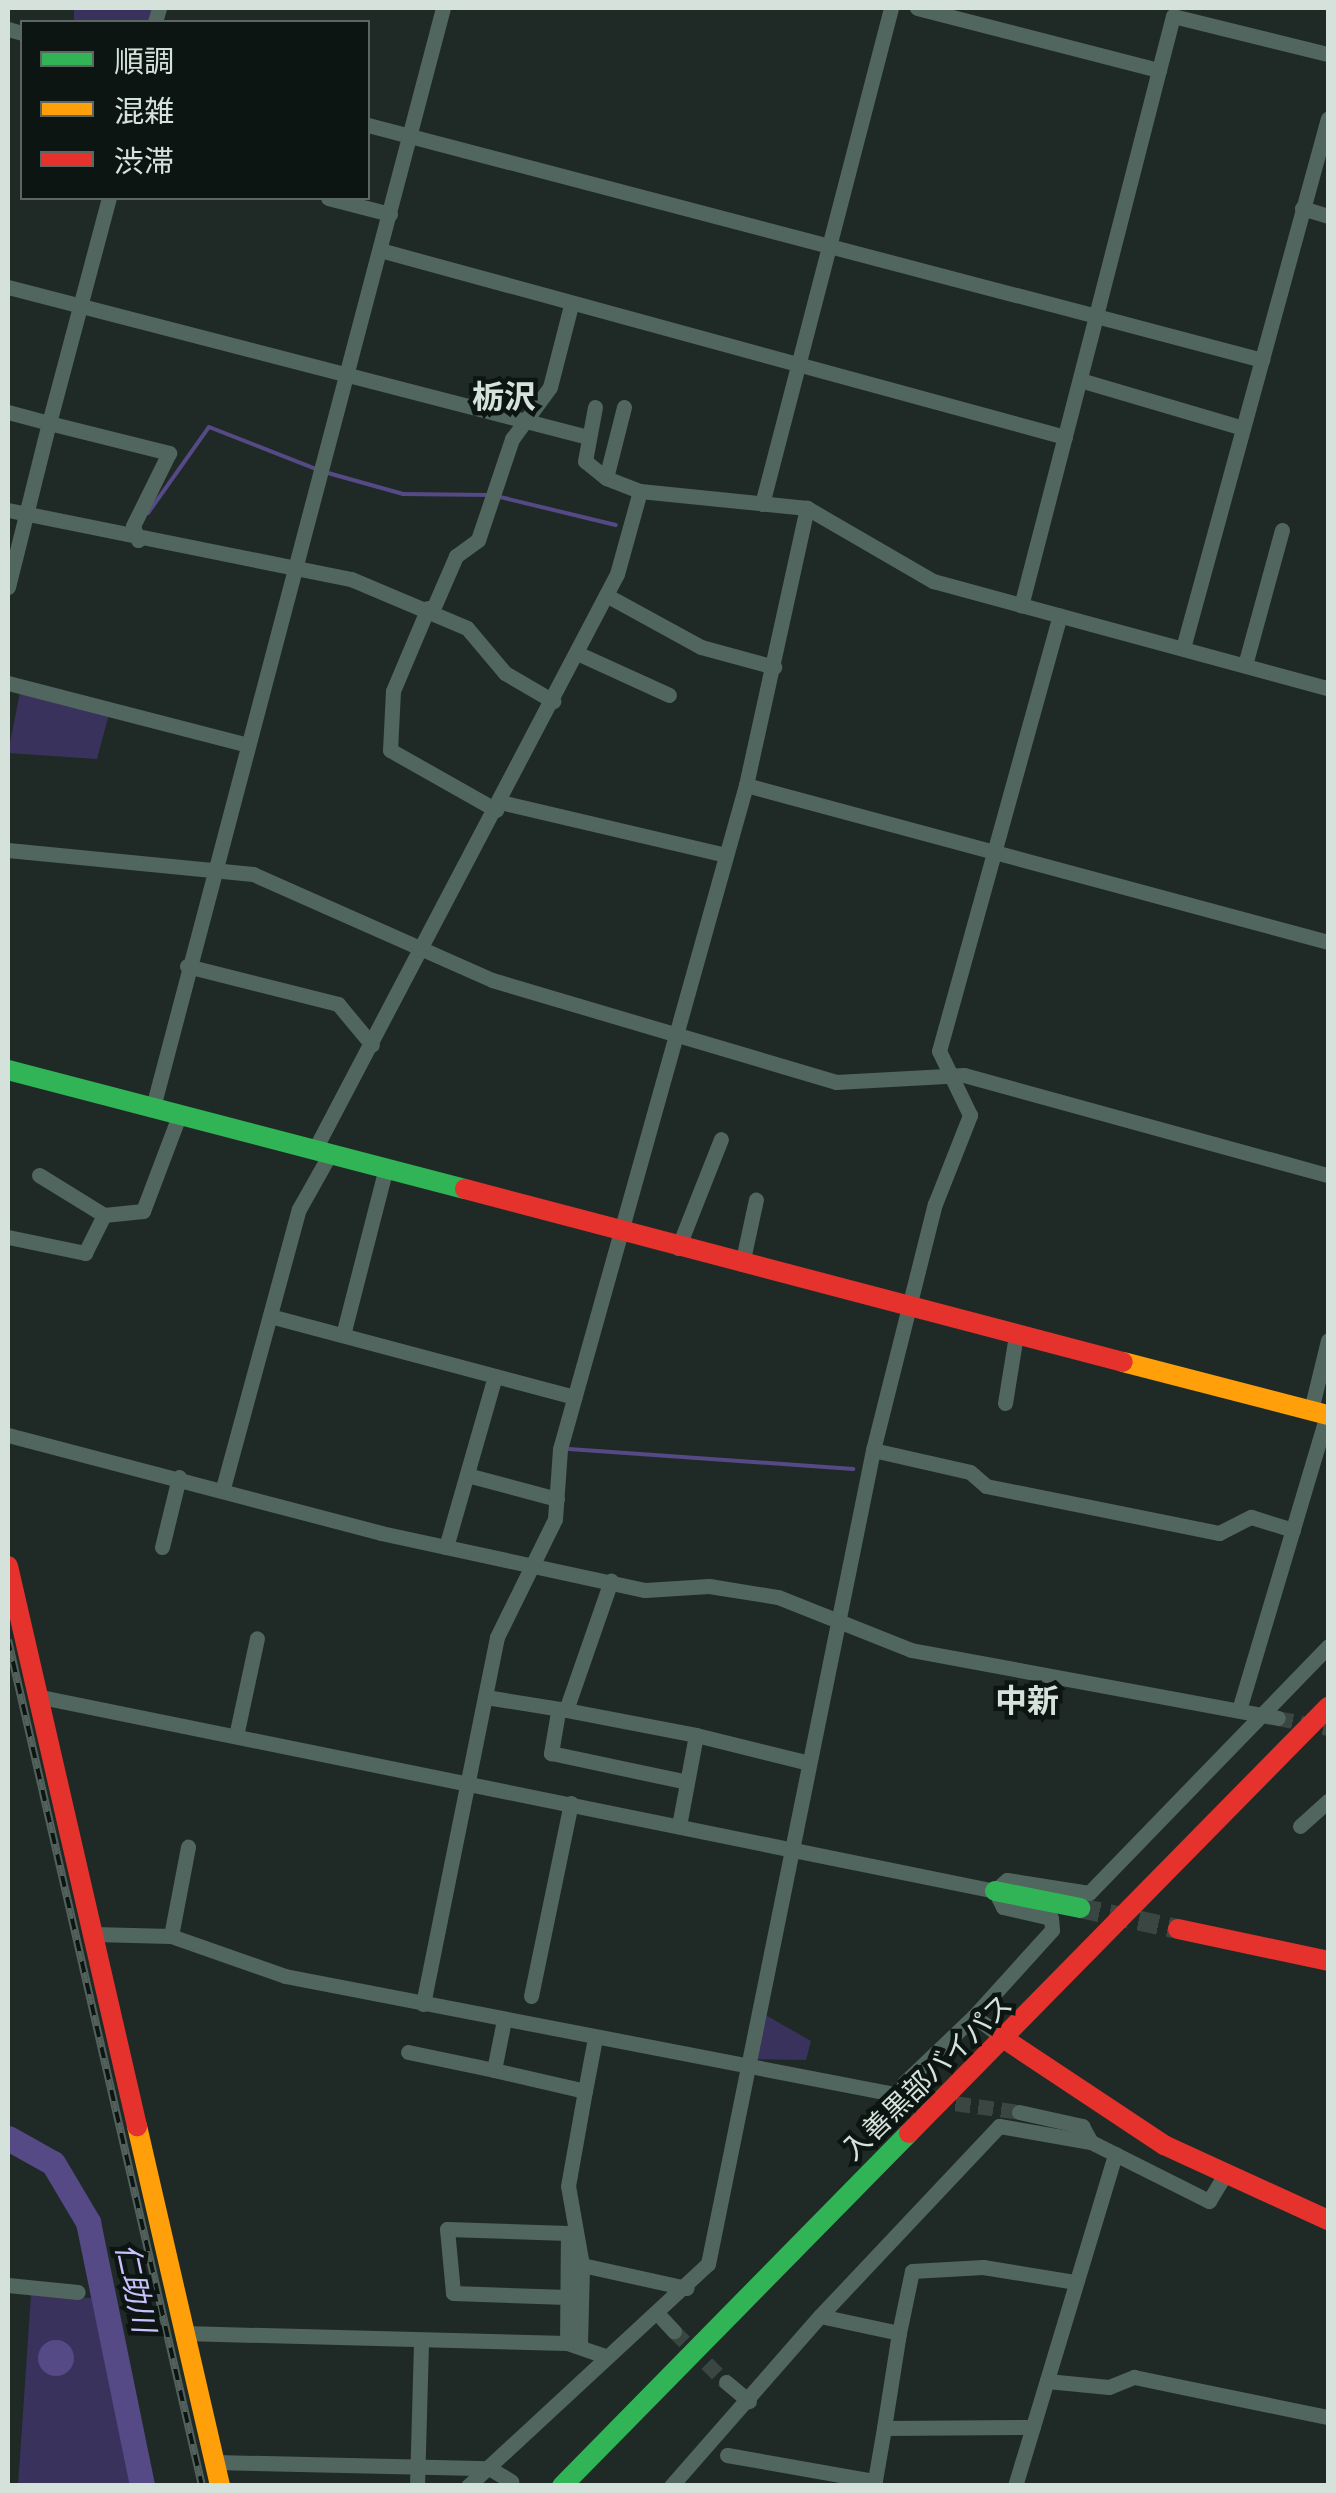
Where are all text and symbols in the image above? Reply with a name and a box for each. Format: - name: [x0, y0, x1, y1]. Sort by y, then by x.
- legend: [20, 20, 370, 200]
- text: 順調: [114, 42, 174, 81]
- text: 混雑: [114, 92, 174, 131]
- text: 渋滞: [114, 142, 174, 181]
- district label: 栃沢: [472, 378, 536, 416]
- district label: 中新: [995, 1682, 1059, 1720]
- street label: 入善黒部バイパス: [835, 1987, 1019, 2167]
- water label: 仁助川: [108, 2240, 162, 2336]

